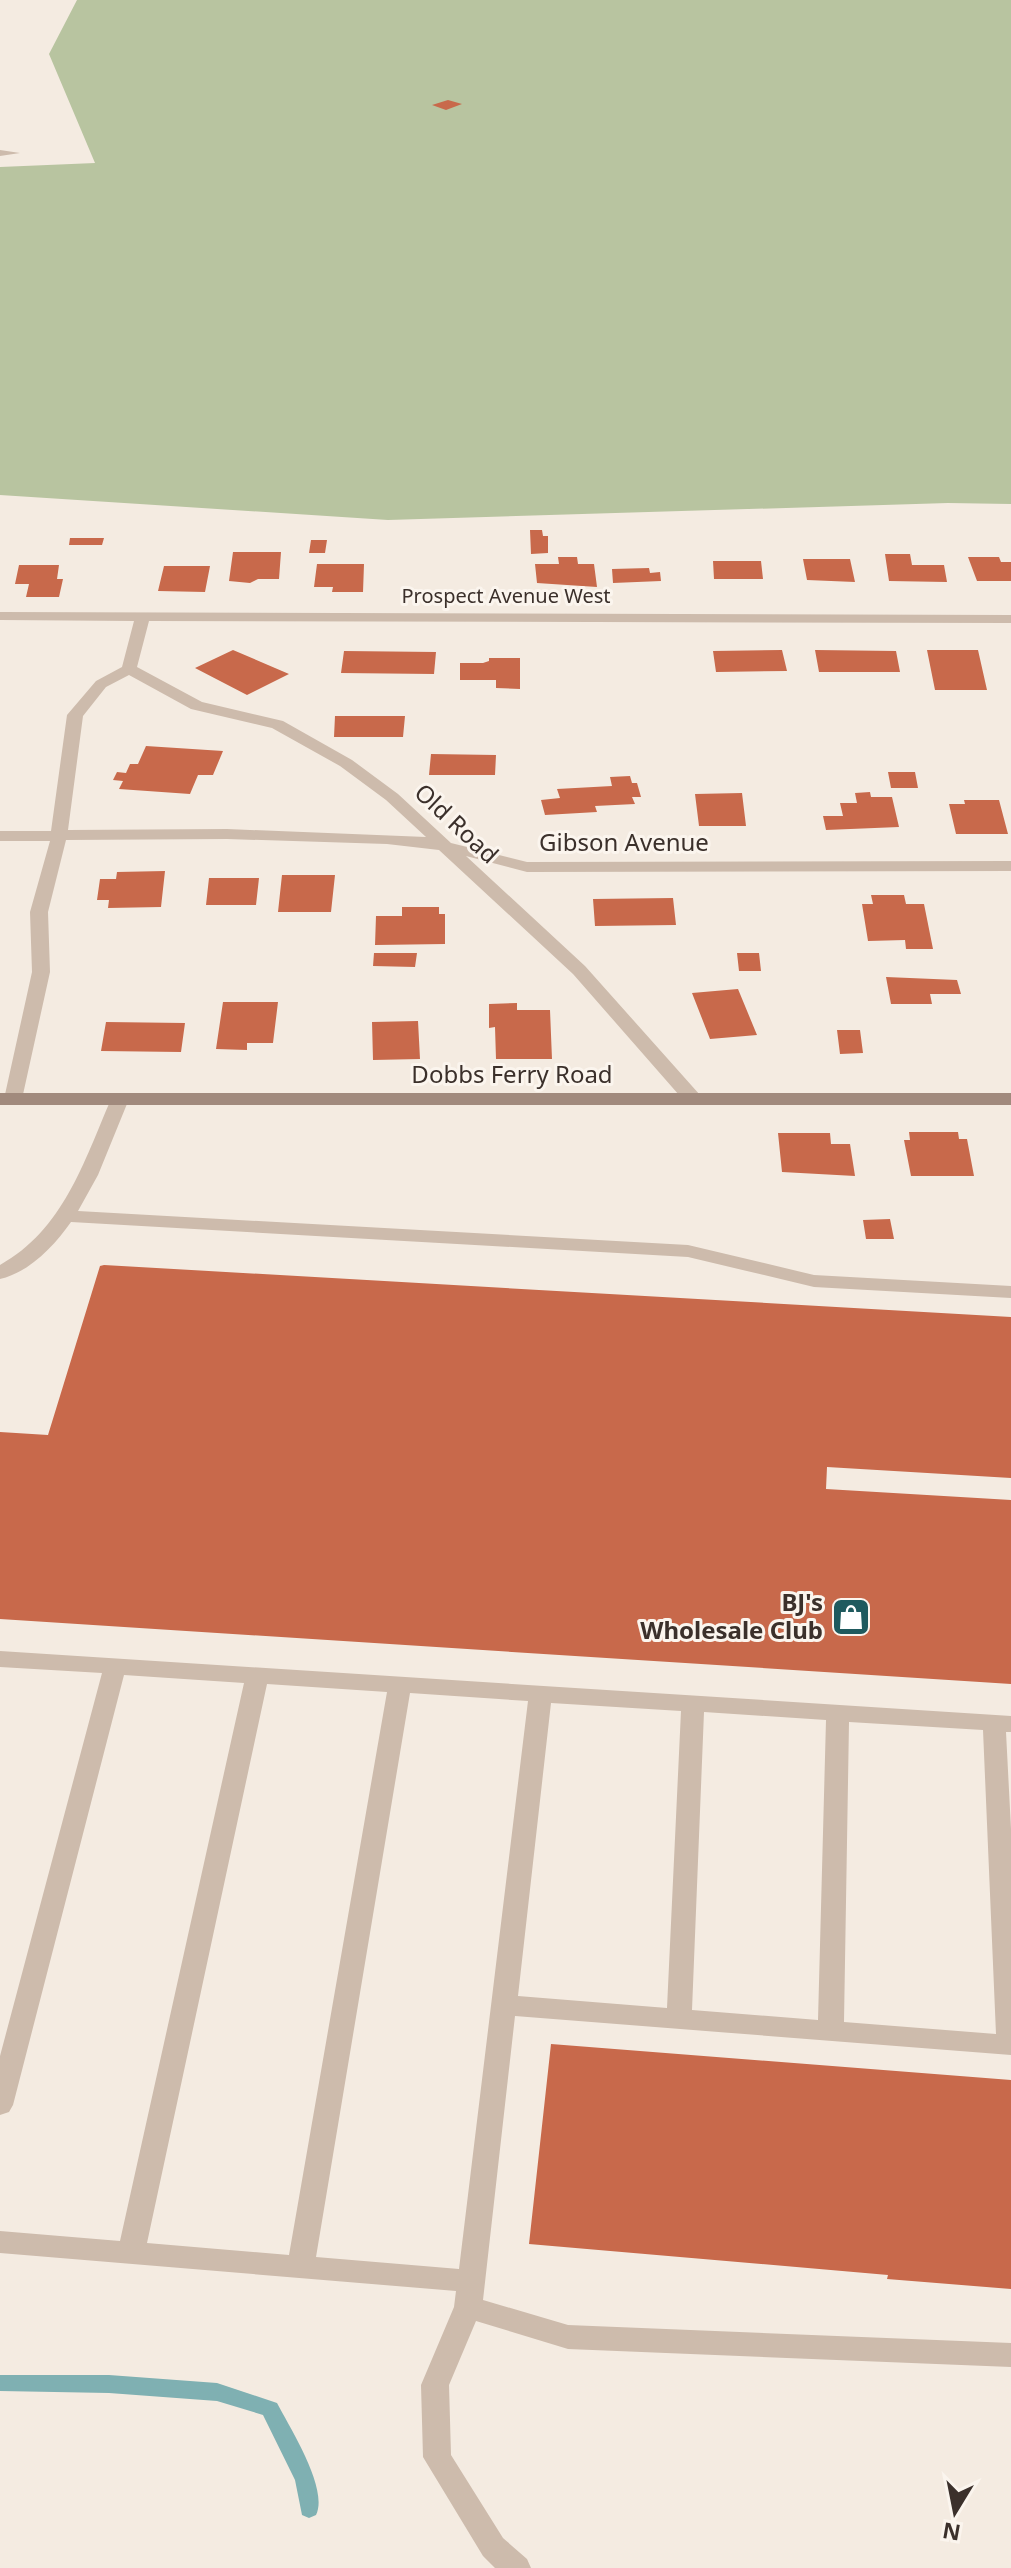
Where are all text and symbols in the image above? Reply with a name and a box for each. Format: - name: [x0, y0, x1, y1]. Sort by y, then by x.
- street label: Prospect Avenue West: [402, 582, 610, 609]
- street label: Old Road: [408, 776, 506, 870]
- street label: Gibson Avenue: [539, 825, 709, 858]
- street label: Dobbs Ferry Road: [411, 1057, 613, 1090]
- place label: BJ's Wholesale Club: [640, 1585, 823, 1646]
- shop icon: BJ's Wholesale Club: [830, 1596, 872, 1638]
- north arrow: [915, 2472, 995, 2552]
- text: N: [940, 2516, 963, 2549]

